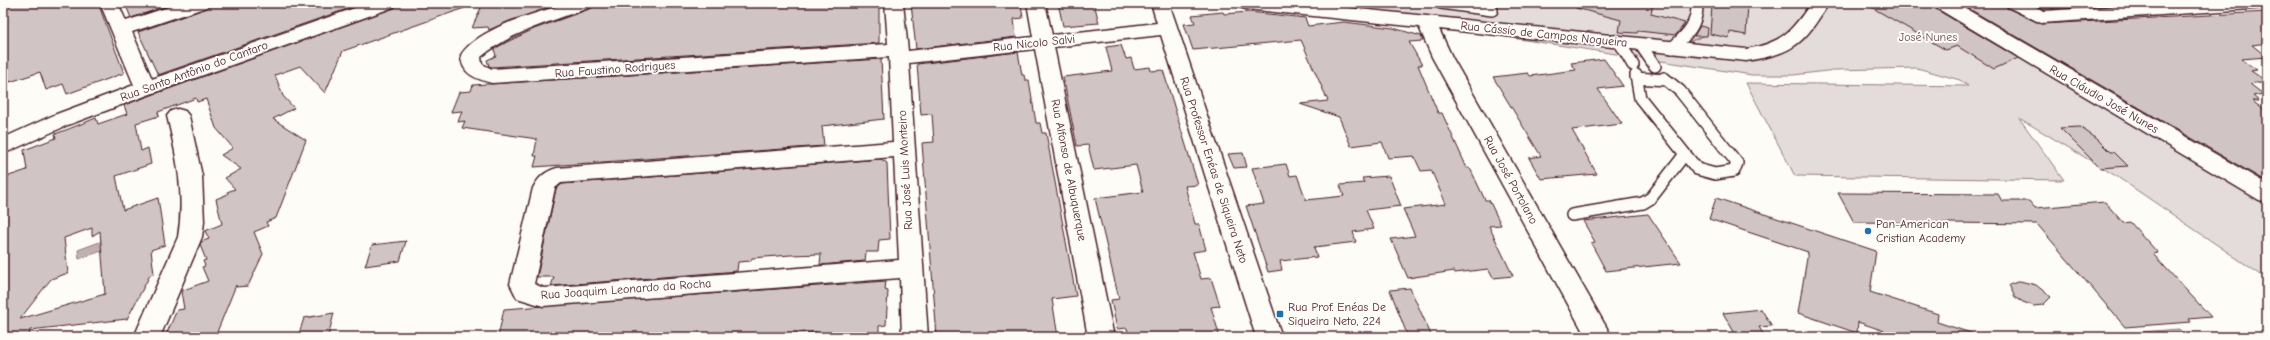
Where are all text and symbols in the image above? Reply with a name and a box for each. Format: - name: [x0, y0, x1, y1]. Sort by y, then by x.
- street label: Rua Cássio de Campos Nogueira: [1460, 18, 1628, 50]
- park label: José Nunes: [1899, 30, 1957, 44]
- street label: Rua Nicolo Salvi: [992, 32, 1076, 54]
- street label: Rua Santo Antônio do Cantaro: [118, 38, 270, 104]
- street label: Rua Faustino Rodrigues: [554, 58, 676, 80]
- street label: Rua Cláudio José Nunes: [2047, 62, 2161, 136]
- street label: Rua Professor Enéas de Siqueira Neto: [1177, 75, 1251, 265]
- street label: Rua Alfonso de Albuquerque: [1048, 98, 1090, 242]
- street label: Rua José Luis Monteiro: [895, 110, 915, 230]
- street label: Rua José Portolano: [1481, 133, 1541, 227]
- place label: Pan-American Cristian Academy: [1876, 217, 1966, 245]
- marker: Pan-American Cristian Academy: [1863, 226, 1873, 236]
- street label: Rua Joaquim Leonardo da Rocha: [540, 276, 712, 302]
- place label: Rua Prof. Enéas De Siqueira Neto, 224: [1288, 300, 1386, 328]
- marker: Rua Prof. Enéas De Siqueira Neto, 224: [1275, 309, 1285, 319]

